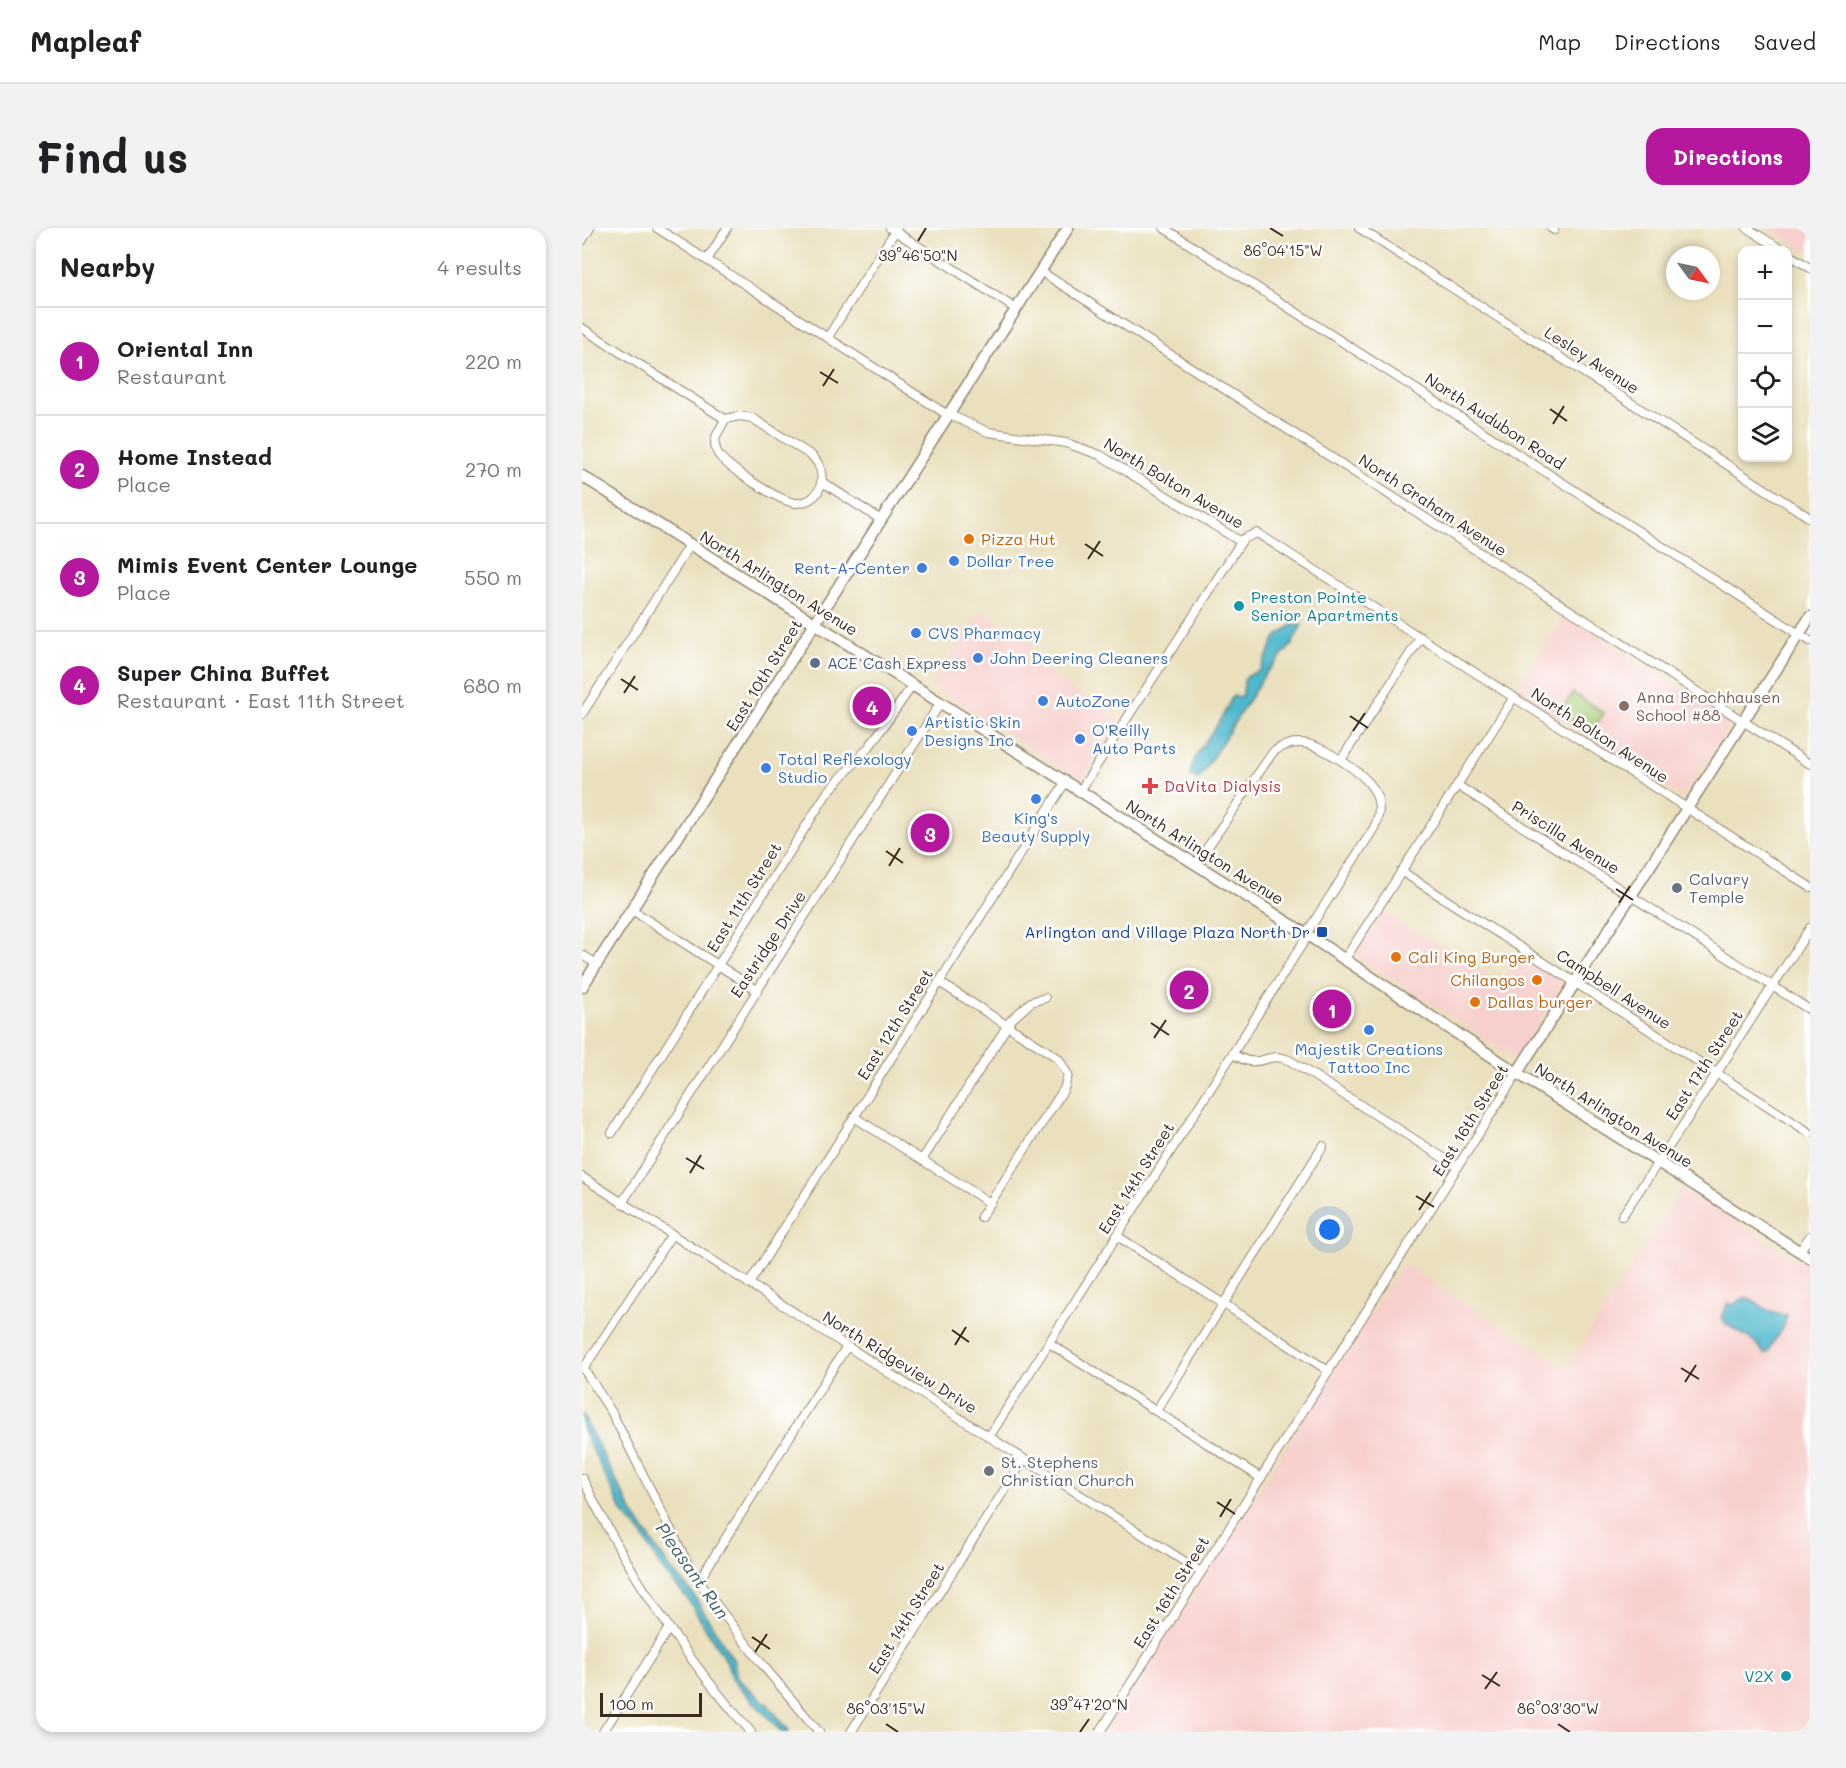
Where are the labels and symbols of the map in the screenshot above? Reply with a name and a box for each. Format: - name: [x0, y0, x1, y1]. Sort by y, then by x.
- text: 86°04'15"W: [1243, 240, 1323, 260]
- text: 39°46'50"N: [879, 245, 957, 265]
- north arrow: [1666, 246, 1720, 300]
- street label: Lesley Avenue: [1541, 321, 1644, 398]
- street label: North Audubon Road: [1421, 367, 1569, 474]
- street label: North Bolton Avenue: [1100, 432, 1248, 533]
- street label: North Graham Avenue: [1355, 449, 1511, 560]
- street label: North Arlington Avenue: [696, 525, 862, 640]
- place label: Pizza Hut: [981, 528, 1056, 549]
- marker: Pizza Hut: [962, 532, 976, 546]
- place label: Dollar Tree: [966, 550, 1054, 571]
- marker: Dollar Tree: [947, 554, 961, 568]
- place label: Rent-A-Center: [794, 557, 910, 578]
- marker: Rent-A-Center: [915, 561, 929, 575]
- place label: Preston Pointe Senior Apartments: [1251, 586, 1399, 625]
- marker: Preston Pointe Senior Apartments: [1232, 599, 1246, 613]
- street label: East 10th Street: [721, 615, 806, 735]
- place label: CVS Pharmacy: [928, 622, 1041, 643]
- marker: CVS Pharmacy: [909, 626, 923, 640]
- place label: John Deering Cleaners: [990, 647, 1168, 668]
- marker: John Deering Cleaners: [971, 651, 985, 665]
- place label: ACE Cash Express: [827, 652, 967, 673]
- marker: ACE Cash Express: [808, 656, 822, 670]
- street label: North Bolton Avenue: [1528, 682, 1673, 787]
- pin: 4: [852, 684, 892, 728]
- place label: Anna Brochhausen School #88: [1636, 686, 1780, 725]
- place label: AutoZone: [1055, 690, 1130, 711]
- marker: AutoZone: [1036, 694, 1050, 708]
- marker: Anna Brochhausen School #88: [1617, 699, 1631, 713]
- place label: Artistic Skin Designs Inc: [924, 711, 1021, 750]
- place label: O'Reilly Auto Parts: [1092, 719, 1176, 758]
- marker: Artistic Skin Designs Inc: [905, 724, 919, 738]
- marker: O'Reilly Auto Parts: [1073, 732, 1087, 746]
- place label: Total Reflexology Studio: [778, 748, 912, 787]
- marker: Total Reflexology Studio: [759, 761, 773, 775]
- place label: DaVita Dialysis: [1164, 775, 1281, 796]
- marker: DaVita Dialysis: [1141, 777, 1159, 795]
- marker: King's Beauty Supply: [1029, 792, 1043, 806]
- street label: North Arlington Avenue: [1122, 794, 1288, 909]
- street label: Priscilla Avenue: [1508, 795, 1624, 878]
- place label: King's Beauty Supply: [982, 807, 1090, 846]
- pin: 3: [910, 810, 950, 856]
- street label: East 11th Street: [701, 838, 786, 956]
- place label: Calvary Temple: [1689, 868, 1749, 907]
- marker: Calvary Temple: [1670, 881, 1684, 895]
- street label: Eastridge Drive: [725, 886, 810, 1001]
- place label: Arlington and Village Plaza North Dr: [1024, 921, 1310, 942]
- marker: Arlington and Village Plaza North Dr: [1315, 925, 1329, 939]
- street label: Campbell Avenue: [1553, 944, 1676, 1034]
- place label: Cali King Burger: [1408, 946, 1535, 967]
- marker: Cali King Burger: [1389, 950, 1403, 964]
- street label: East 12th Street: [852, 964, 937, 1083]
- pin: 2: [1170, 968, 1208, 1012]
- place label: Chilangos: [1450, 969, 1525, 990]
- marker: Chilangos: [1530, 973, 1544, 987]
- pin: 1: [1312, 986, 1352, 1032]
- place label: Dallas burger: [1487, 991, 1593, 1012]
- marker: Dallas burger: [1468, 995, 1482, 1009]
- street label: East 17th Street: [1660, 1006, 1747, 1124]
- marker: Majestik Creations Tattoo Inc: [1362, 1023, 1376, 1037]
- place label: Majestik Creations Tattoo Inc: [1295, 1038, 1443, 1077]
- street label: North Arlington Avenue: [1531, 1057, 1697, 1172]
- street label: East 16th Street: [1427, 1060, 1512, 1180]
- street label: East 14th Street: [1093, 1118, 1178, 1237]
- your location: [1315, 1215, 1344, 1244]
- street label: North Ridgeview Drive: [819, 1305, 981, 1418]
- place label: St. Stephens Christian Church: [1001, 1451, 1134, 1490]
- marker: St. Stephens Christian Church: [982, 1464, 996, 1478]
- water label: Pleasant Run: [651, 1517, 735, 1624]
- street label: East 16th Street: [1128, 1532, 1213, 1652]
- street label: East 14th Street: [863, 1558, 948, 1677]
- place label: V2X: [1744, 1665, 1774, 1686]
- marker: V2X: [1779, 1669, 1793, 1683]
- scale bar: [600, 1690, 702, 1718]
- text: 39°47'20"N: [1050, 1694, 1128, 1714]
- text: 86°03'15"W: [846, 1698, 926, 1718]
- text: 86°03'30"W: [1517, 1698, 1599, 1718]

